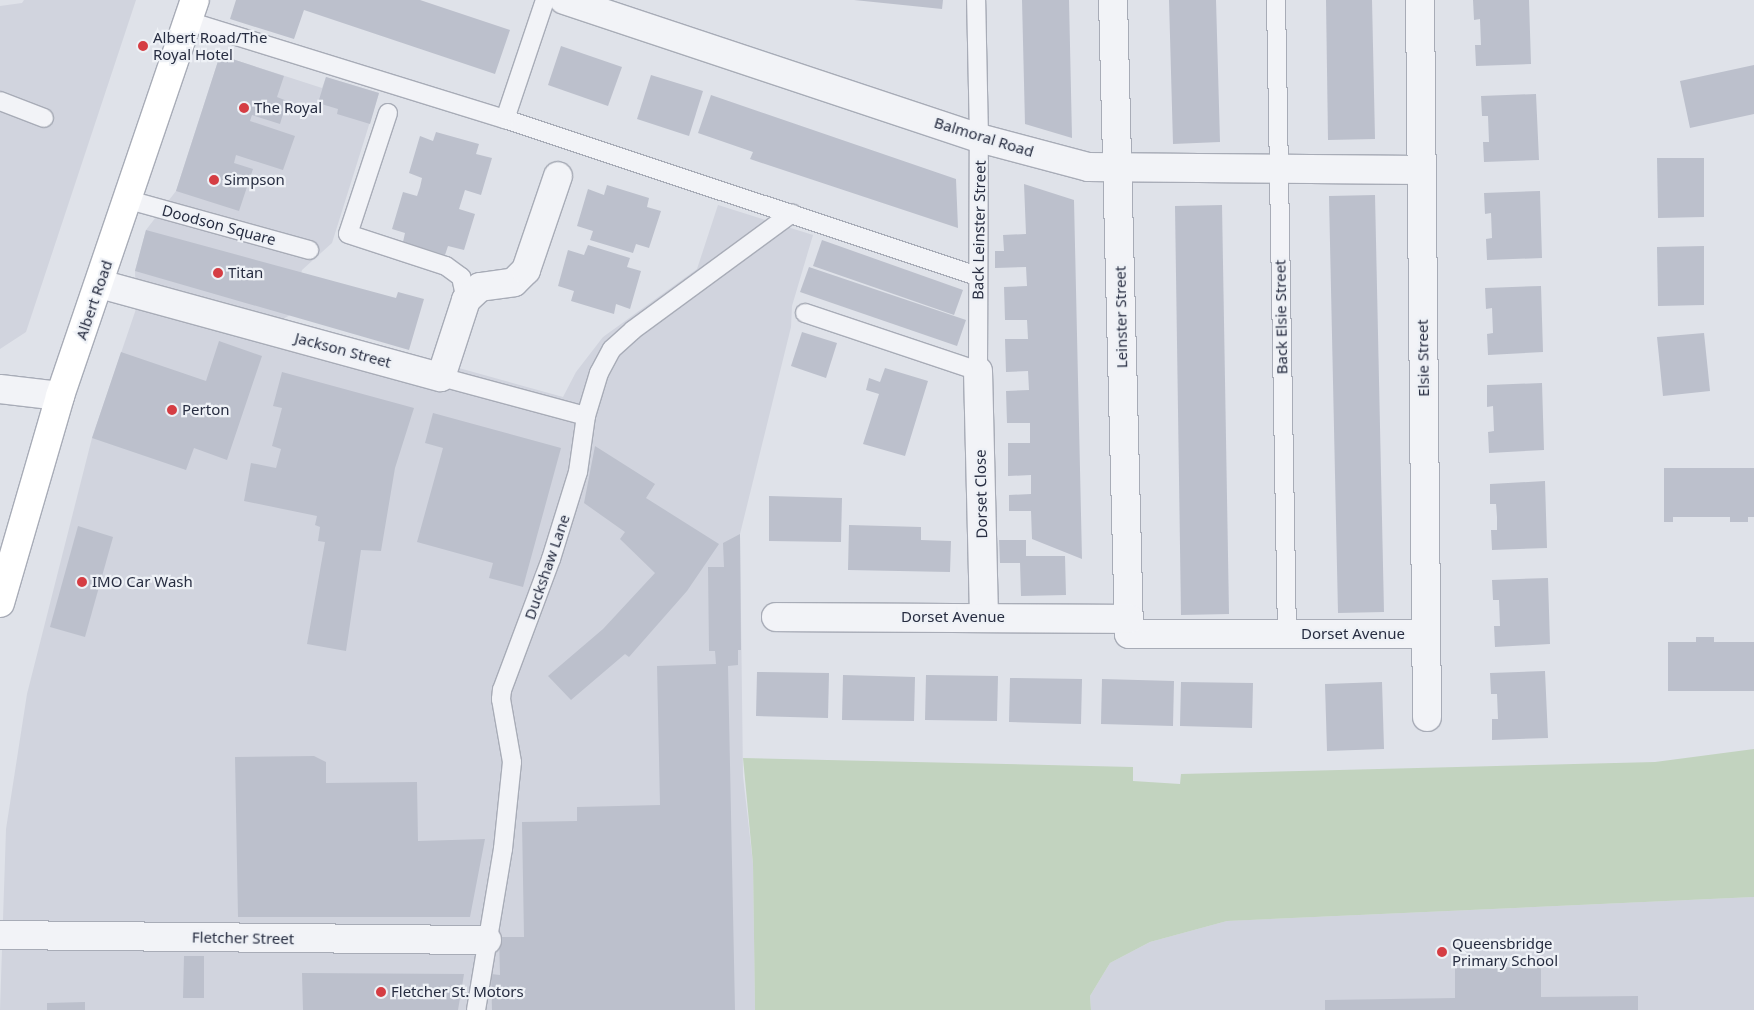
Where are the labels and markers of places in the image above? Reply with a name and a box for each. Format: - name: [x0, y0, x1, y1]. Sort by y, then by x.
- place label: Albert Road/The Royal Hotel: [153, 28, 267, 63]
- marker: Albert Road/The Royal Hotel: [137, 40, 149, 52]
- place label: The Royal: [254, 99, 322, 117]
- marker: The Royal: [238, 102, 250, 114]
- place label: Simpson: [224, 171, 285, 189]
- marker: Simpson: [208, 174, 220, 186]
- place label: Titan: [228, 264, 263, 282]
- marker: Titan: [212, 267, 224, 279]
- place label: Perton: [182, 401, 229, 419]
- marker: Perton: [166, 404, 178, 416]
- place label: IMO Car Wash: [92, 573, 193, 591]
- marker: IMO Car Wash: [76, 576, 88, 588]
- place label: Queensbridge Primary School: [1452, 934, 1558, 969]
- marker: Queensbridge Primary School: [1436, 946, 1448, 958]
- place label: Fletcher St. Motors: [391, 983, 524, 1001]
- marker: Fletcher St. Motors: [375, 986, 387, 998]

